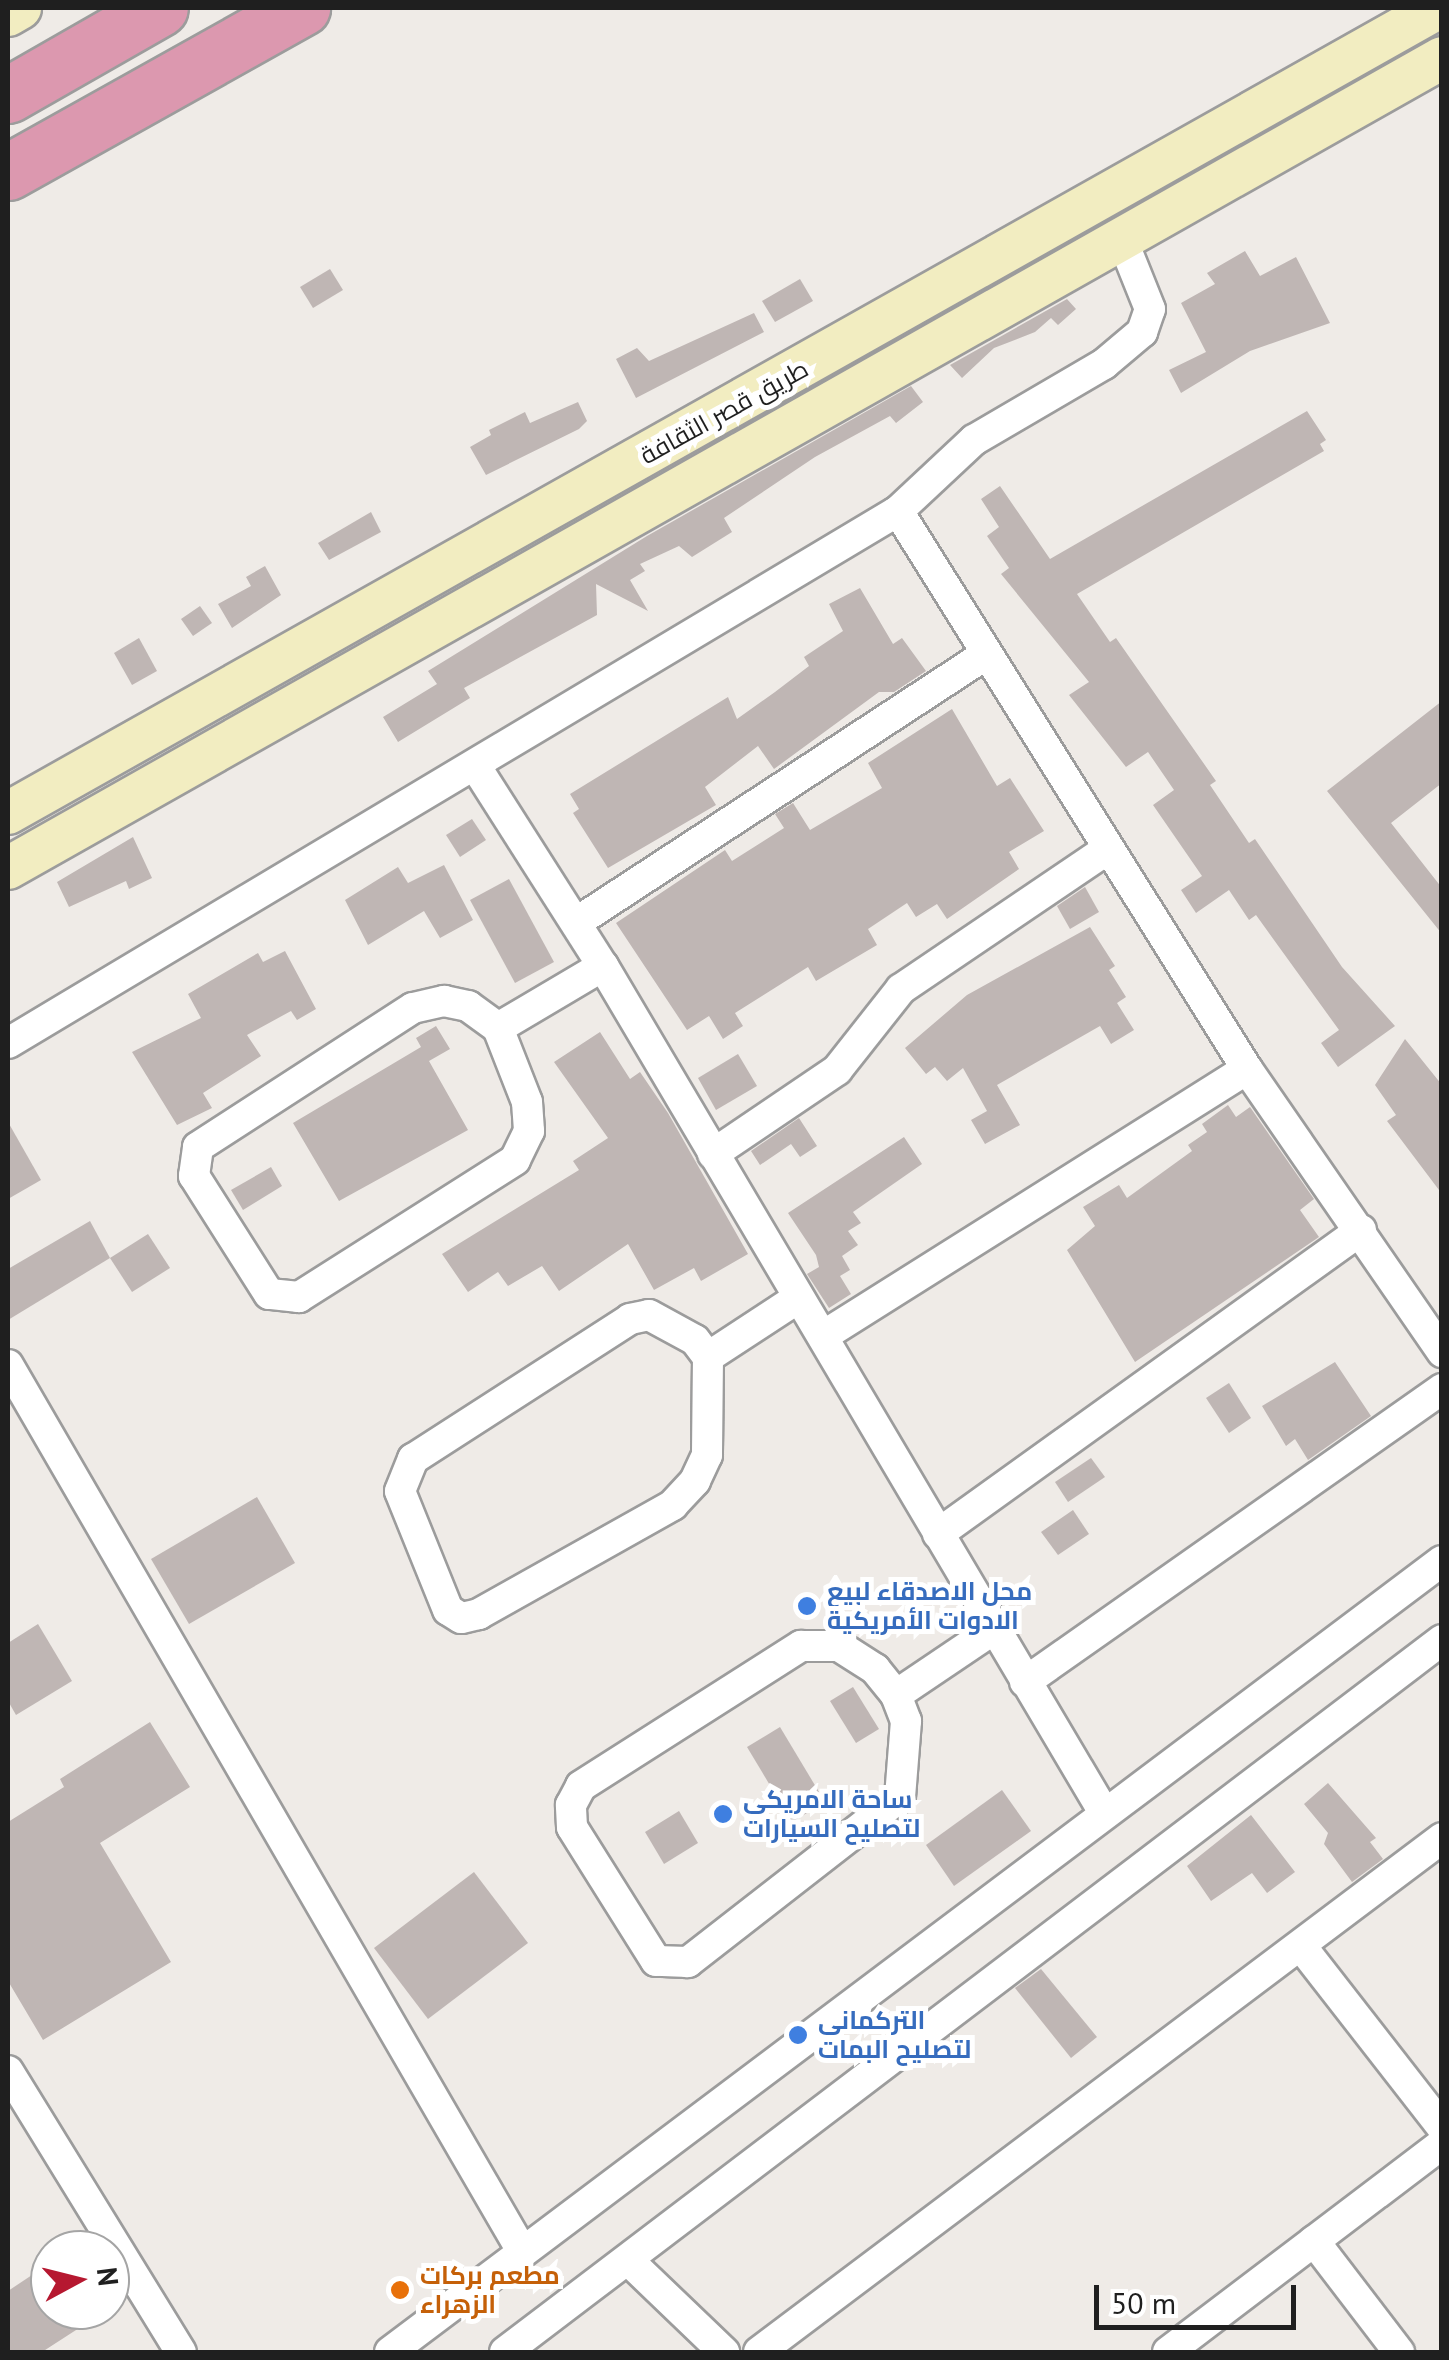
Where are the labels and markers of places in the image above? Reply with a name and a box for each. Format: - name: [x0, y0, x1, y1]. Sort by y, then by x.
- place label: محل الاصدقاء لبيع الادوات الأمريكية: [827, 1577, 1032, 1636]
- marker: محل الاصدقاء لبيع الادوات الأمريكية: [796, 1595, 818, 1617]
- place label: ساحة الامريكي لتصليح السيارات: [743, 1785, 920, 1844]
- marker: ساحة الامريكي لتصليح السيارات: [712, 1803, 734, 1825]
- place label: التركماني لتصليح البمات: [818, 2006, 971, 2065]
- marker: التركماني لتصليح البمات: [787, 2024, 809, 2046]
- place label: مطعم بركات الزهراء: [420, 2261, 560, 2320]
- marker: مطعم بركات الزهراء: [389, 2279, 411, 2301]

